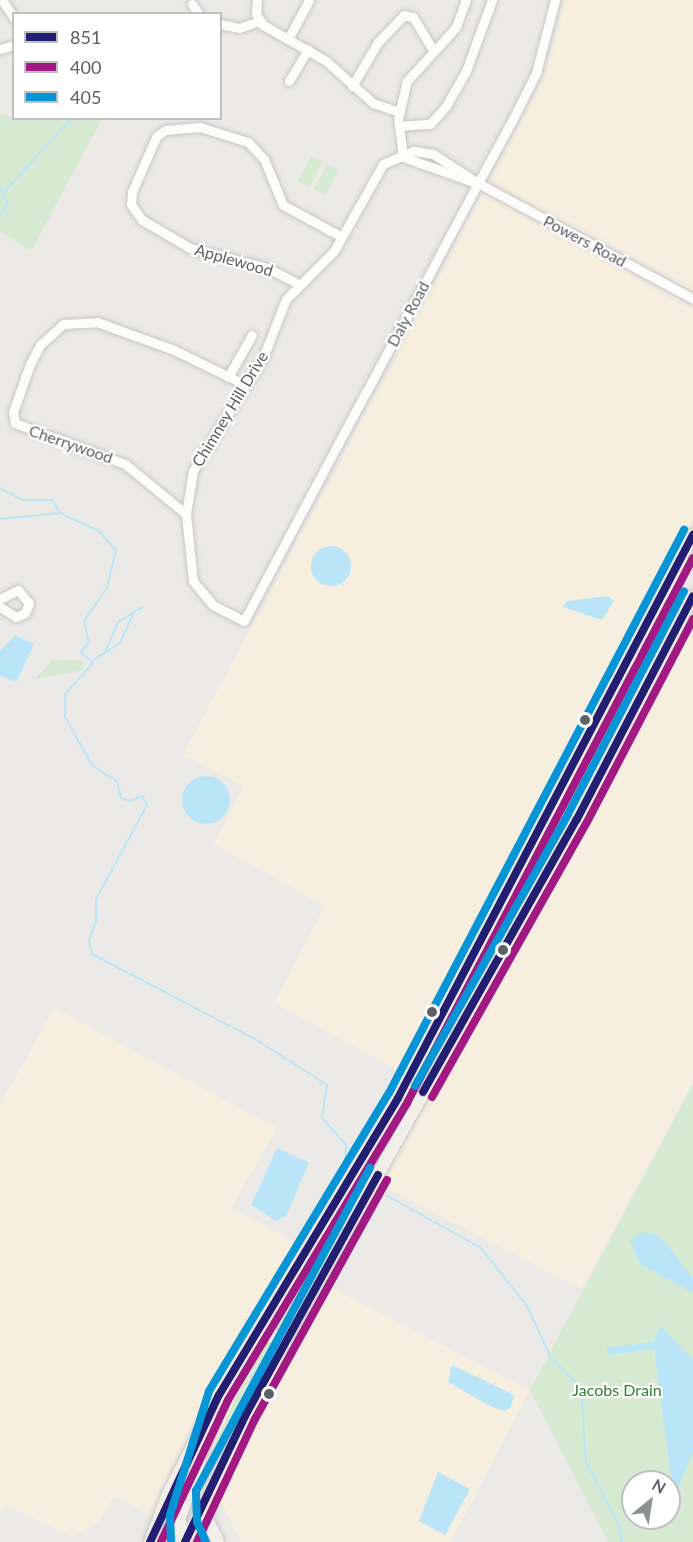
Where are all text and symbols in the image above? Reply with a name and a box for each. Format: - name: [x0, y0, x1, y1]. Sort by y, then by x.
- legend: [12, 12, 222, 120]
- text: 851: [70, 26, 101, 48]
- text: 400: [70, 56, 101, 78]
- text: 405: [70, 86, 101, 108]
- street label: Powers Road: [540, 211, 630, 271]
- street label: Applewood: [193, 240, 275, 280]
- street label: Daly Road: [383, 278, 433, 350]
- street label: Chimney Hill Drive: [188, 348, 272, 470]
- street label: Cherrywood: [26, 421, 116, 467]
- unlabelled marker: [579, 714, 591, 726]
- unlabelled marker: [497, 944, 509, 956]
- unlabelled marker: [426, 1006, 438, 1018]
- park label: Jacobs Drain: [572, 1380, 662, 1400]
- unlabelled marker: [263, 1388, 275, 1400]
- north arrow: [621, 1470, 681, 1530]
- text: N: [649, 1474, 669, 1497]

